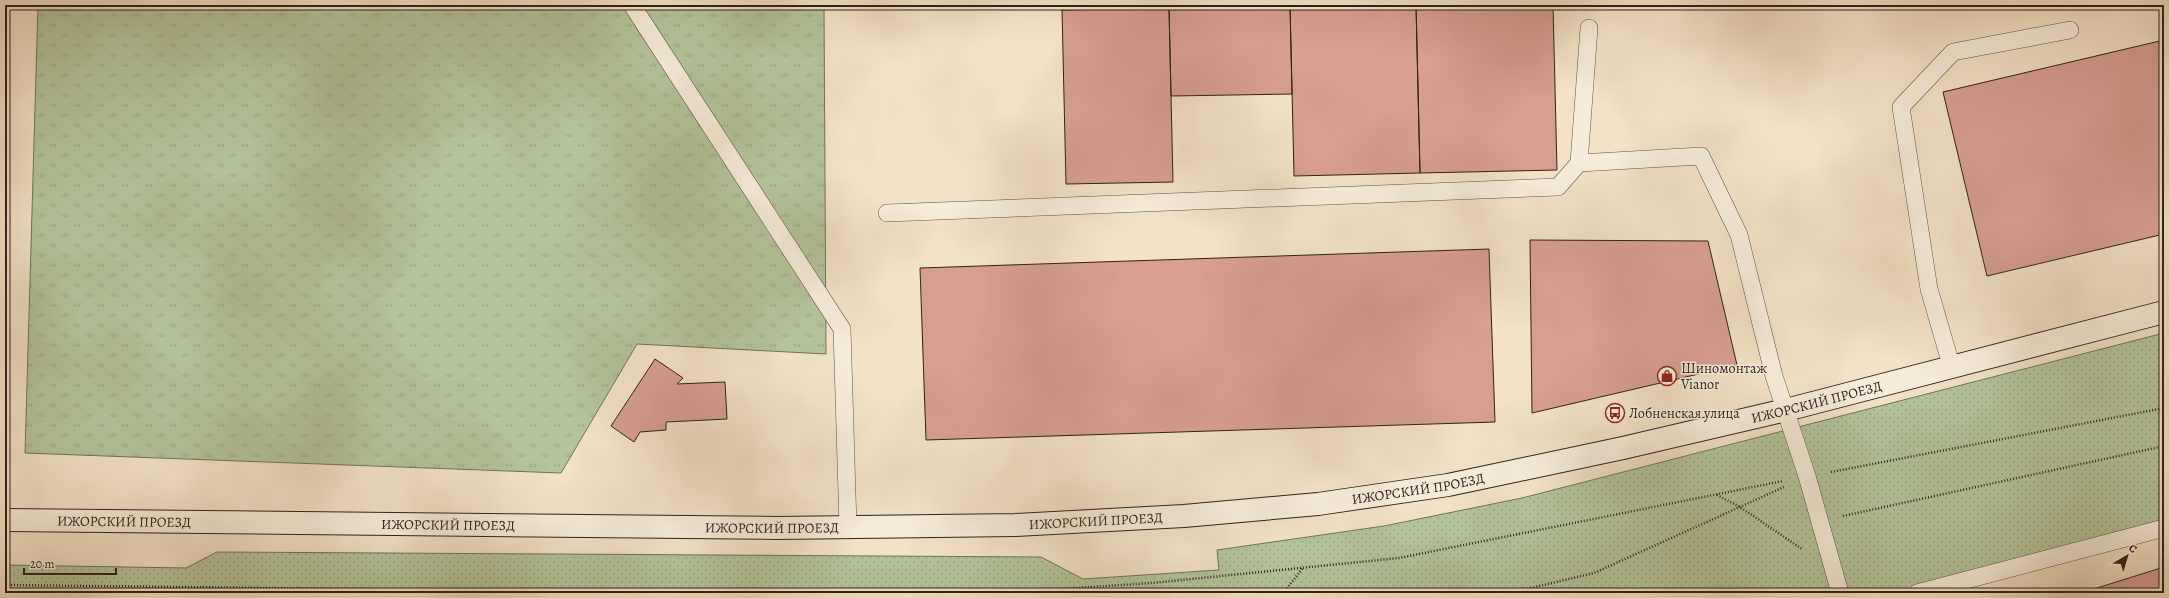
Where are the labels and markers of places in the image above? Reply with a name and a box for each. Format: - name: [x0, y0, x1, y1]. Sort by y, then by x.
- place label: Шиномонтаж Vianor: [1680, 359, 1767, 394]
- shop icon: Шиномонтаж Vianor: [1656, 365, 1678, 387]
- bus stop icon: Лобненская улица: [1604, 402, 1626, 424]
- place label: Лобненская улица: [1629, 404, 1740, 423]

